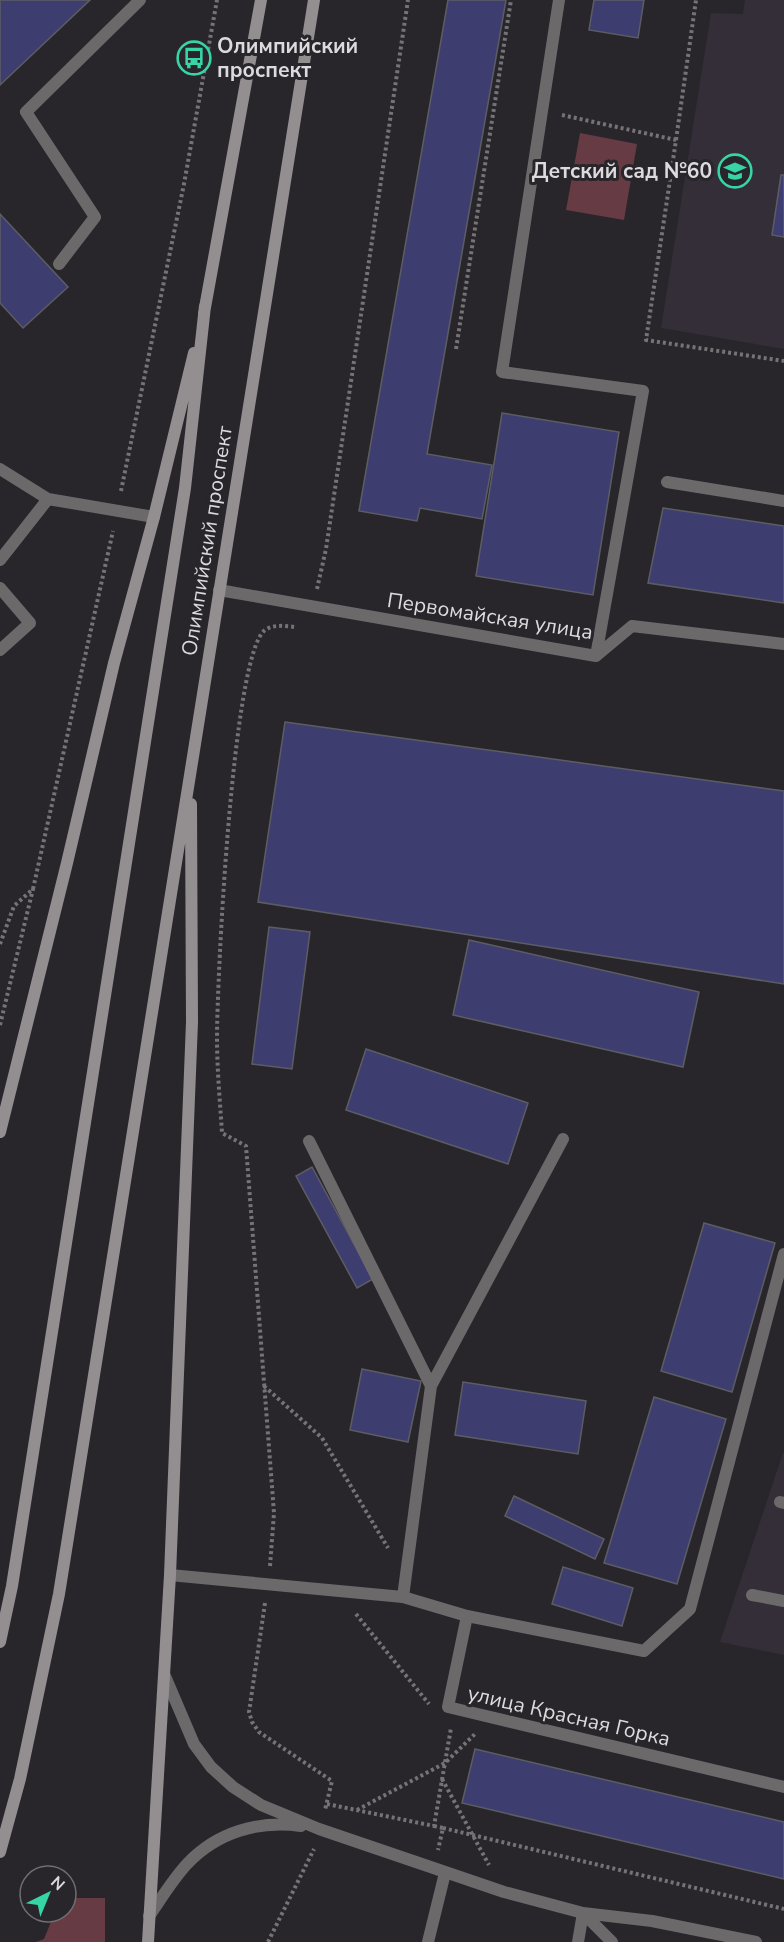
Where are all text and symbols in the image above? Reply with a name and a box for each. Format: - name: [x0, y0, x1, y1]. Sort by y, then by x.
- place label: Олимпийский проспект: [217, 32, 358, 84]
- bus stop icon: Олимпийский проспект: [176, 40, 212, 76]
- school or university icon: Детский сад №60: [717, 153, 753, 189]
- place label: Детский сад №60: [532, 157, 712, 185]
- street label: Олимпийский проспект: [175, 423, 239, 658]
- street label: Первомайская улица: [385, 586, 595, 646]
- street label: улица Красная Горка: [465, 1679, 673, 1753]
- north arrow: [18, 1864, 78, 1924]
- text: N: [46, 1872, 69, 1896]

